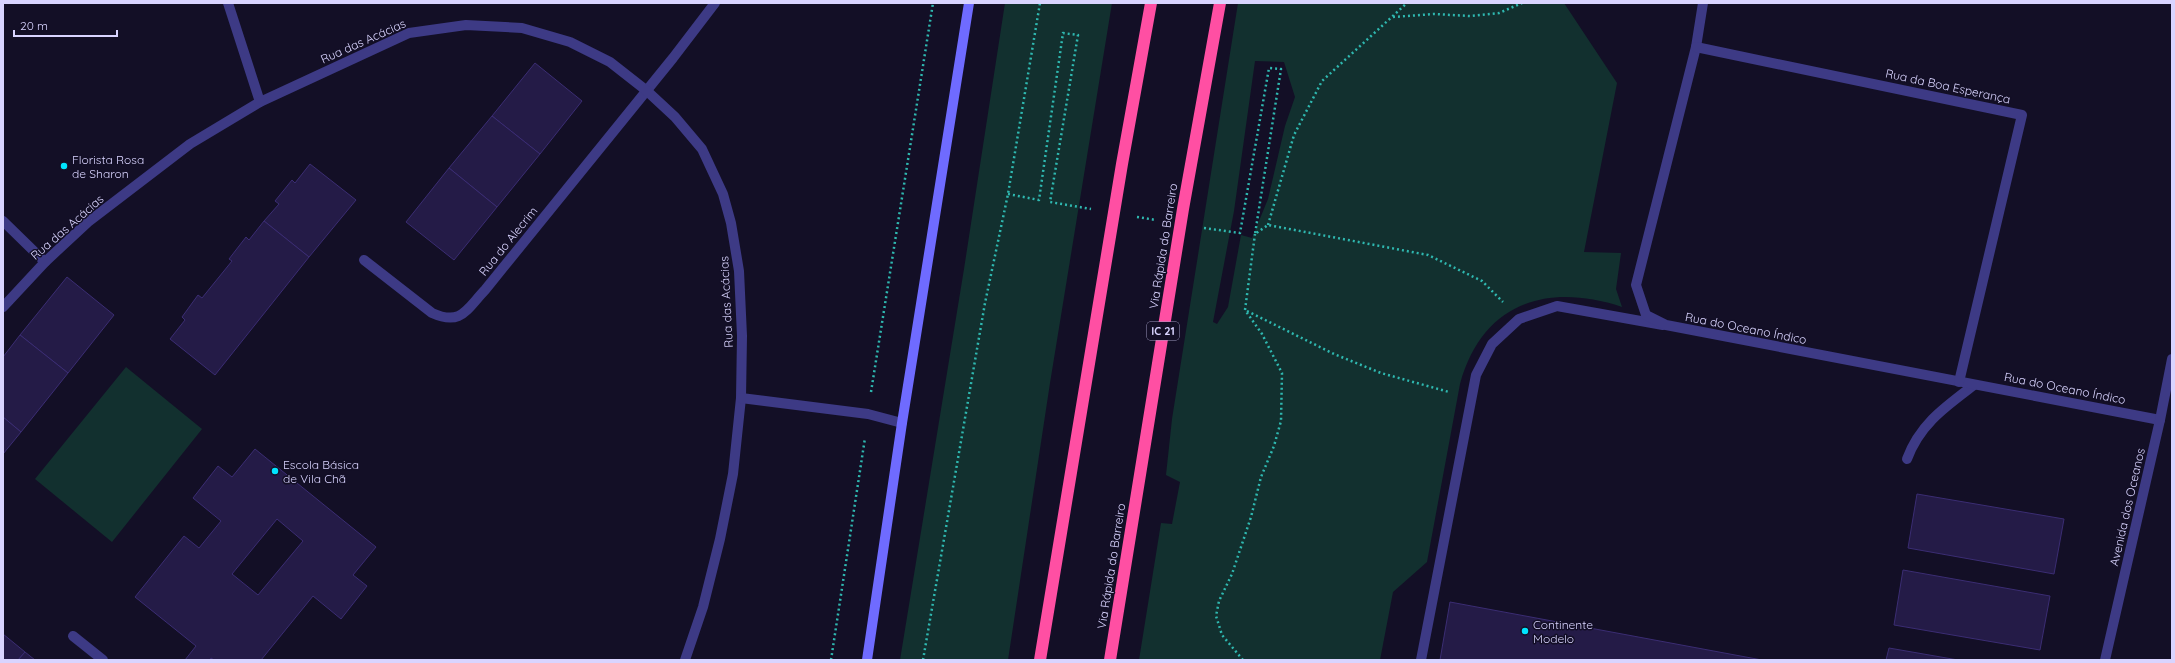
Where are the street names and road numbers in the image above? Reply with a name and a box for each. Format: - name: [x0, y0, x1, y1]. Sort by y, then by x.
- street label: Rua das Acácias: [318, 15, 408, 66]
- street label: Rua da Boa Esperança: [1884, 65, 2012, 107]
- street label: Via Rápida do Barreiro: [1146, 182, 1180, 310]
- street label: Rua das Acácias: [27, 191, 107, 263]
- street label: Rua do Alecrim: [476, 203, 540, 279]
- street label: Rua das Acácias: [716, 255, 736, 348]
- street label: Rua do Oceano Índico: [1684, 309, 1808, 347]
- road number: IC 21: [1147, 322, 1179, 340]
- street label: Rua do Oceano Índico: [2003, 369, 2127, 407]
- street label: Avenida dos Oceanos: [2106, 446, 2148, 567]
- street label: Via Rápida do Barreiro: [1094, 502, 1128, 630]

